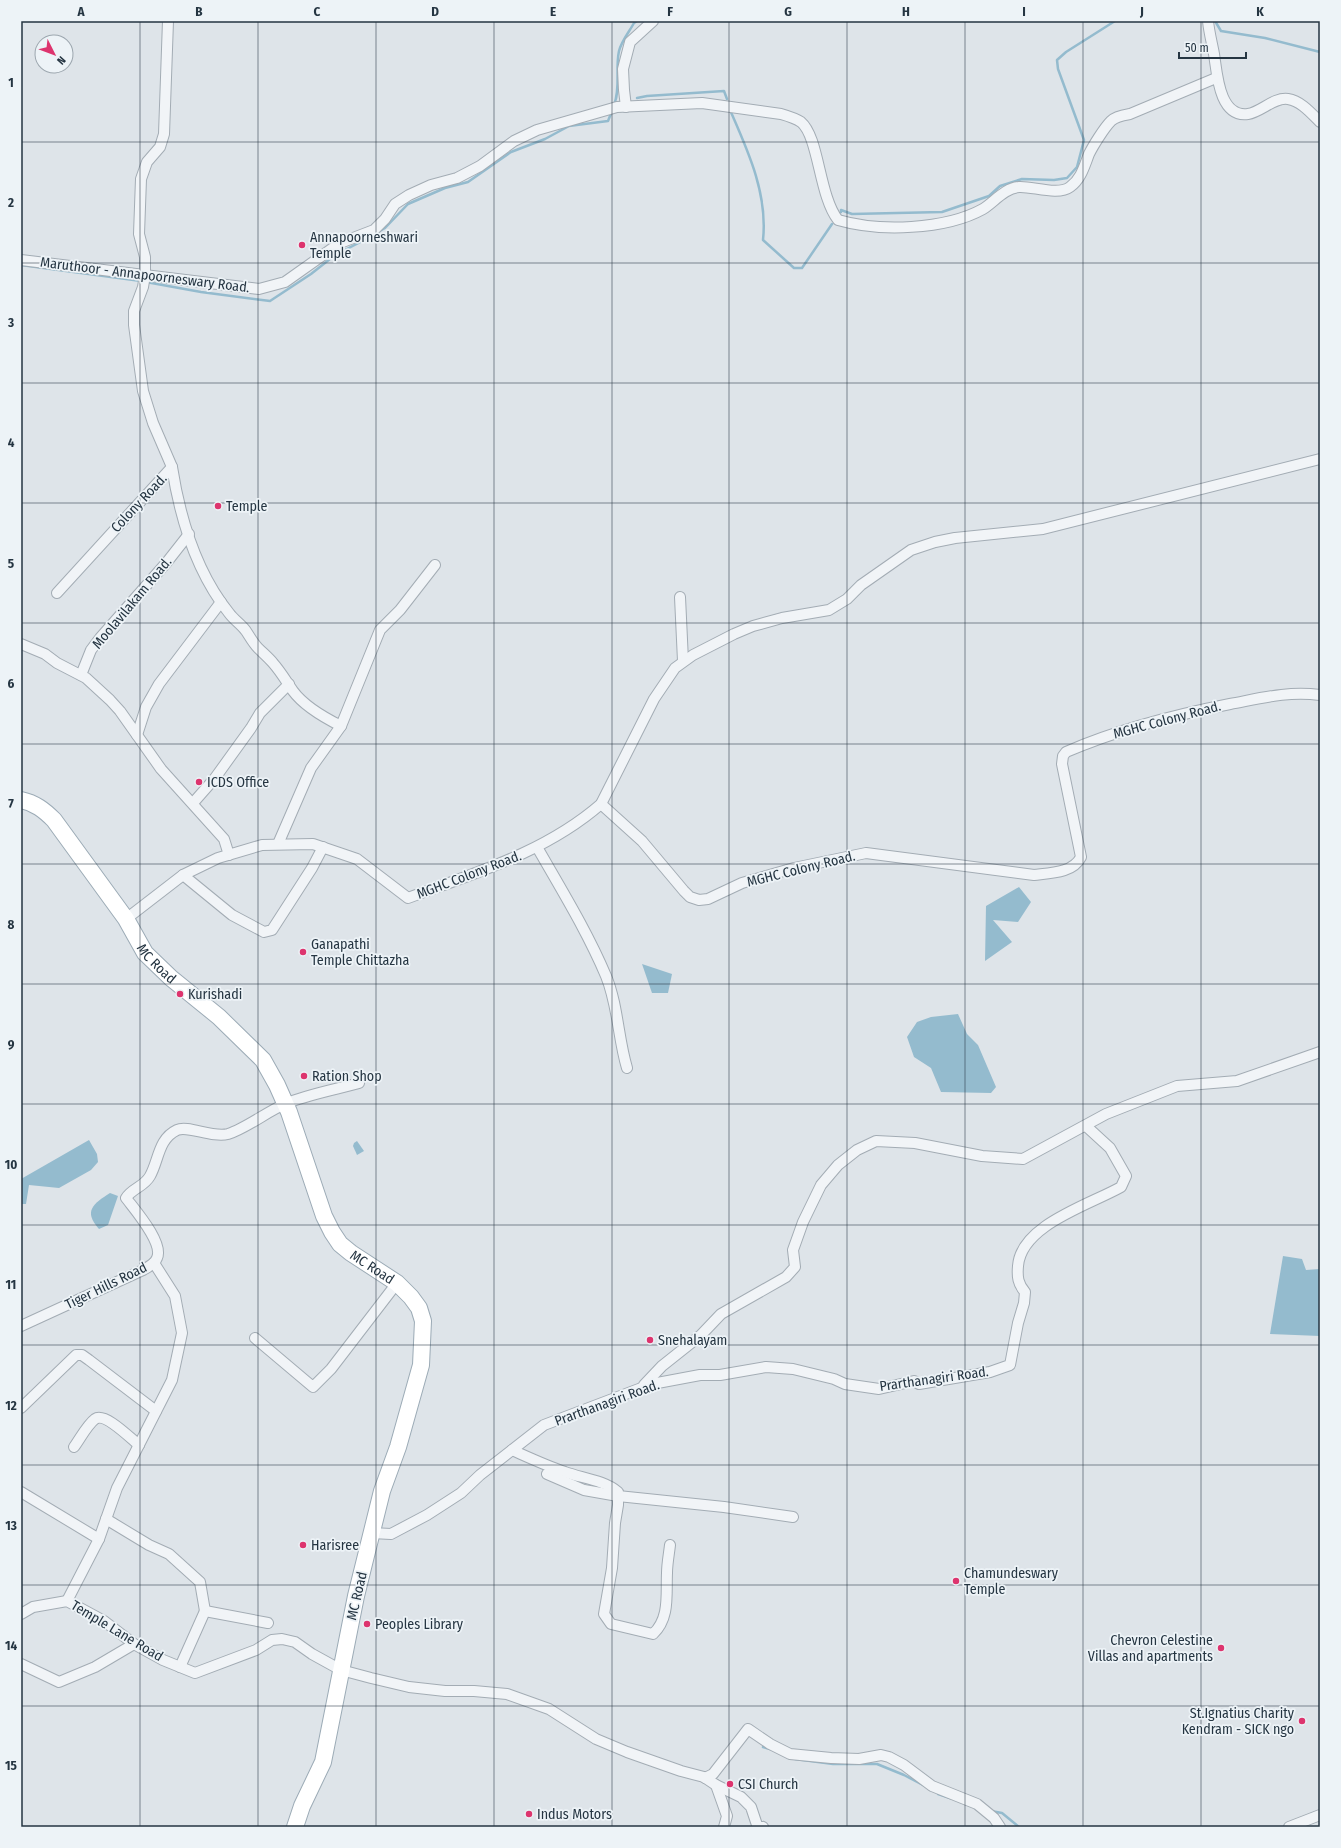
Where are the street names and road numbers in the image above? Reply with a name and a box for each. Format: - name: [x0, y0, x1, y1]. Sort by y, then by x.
- street label: Maruthoor - Annapoorneswary Road.: [39, 254, 251, 296]
- street label: Colony Road.: [108, 470, 170, 536]
- street label: Moolavilakam Road.: [89, 554, 175, 652]
- street label: MGHC Colony Road.: [1111, 697, 1223, 743]
- street label: MGHC Colony Road.: [414, 847, 524, 903]
- street label: MGHC Colony Road.: [745, 847, 857, 891]
- street label: MC Road: [133, 941, 180, 987]
- street label: MC Road: [347, 1246, 398, 1288]
- street label: Tiger Hills Road: [62, 1259, 150, 1313]
- street label: Prarthanagiri Road.: [878, 1363, 990, 1395]
- street label: Prarthanagiri Road.: [552, 1376, 662, 1430]
- street label: MC Road: [343, 1570, 371, 1622]
- street label: Temple Lane Road: [68, 1597, 166, 1665]

